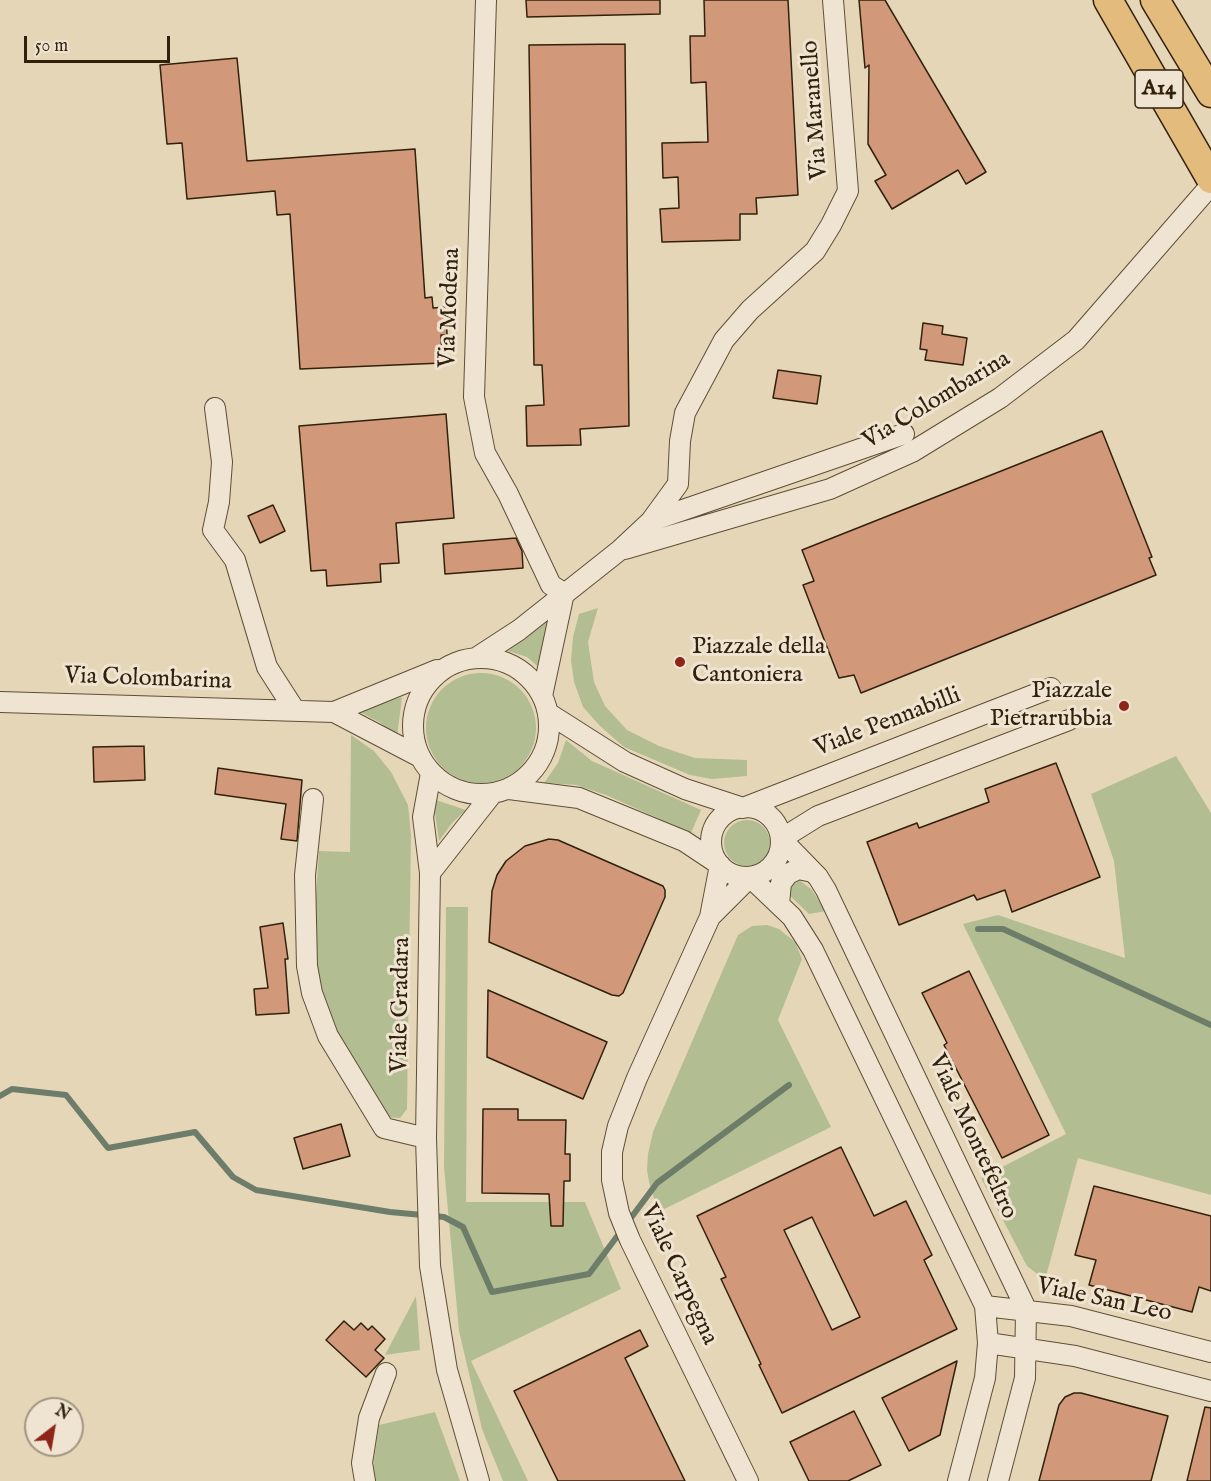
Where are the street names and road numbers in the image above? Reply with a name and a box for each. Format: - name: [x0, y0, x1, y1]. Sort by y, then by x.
- street label: Via Maranello: [797, 39, 835, 181]
- road number: A14: [1135, 70, 1183, 108]
- street label: Via Modena: [435, 248, 467, 368]
- street label: Via Colombarina: [858, 346, 1016, 456]
- street label: Via Colombarina: [64, 663, 232, 697]
- street label: Viale Pennabilli: [811, 682, 965, 764]
- street label: Viale Gradara: [386, 937, 418, 1073]
- street label: Viale Montefeltro: [921, 1050, 1023, 1224]
- street label: Viale Carpegna: [633, 1200, 723, 1350]
- street label: Viale San Leo: [1034, 1273, 1174, 1329]

